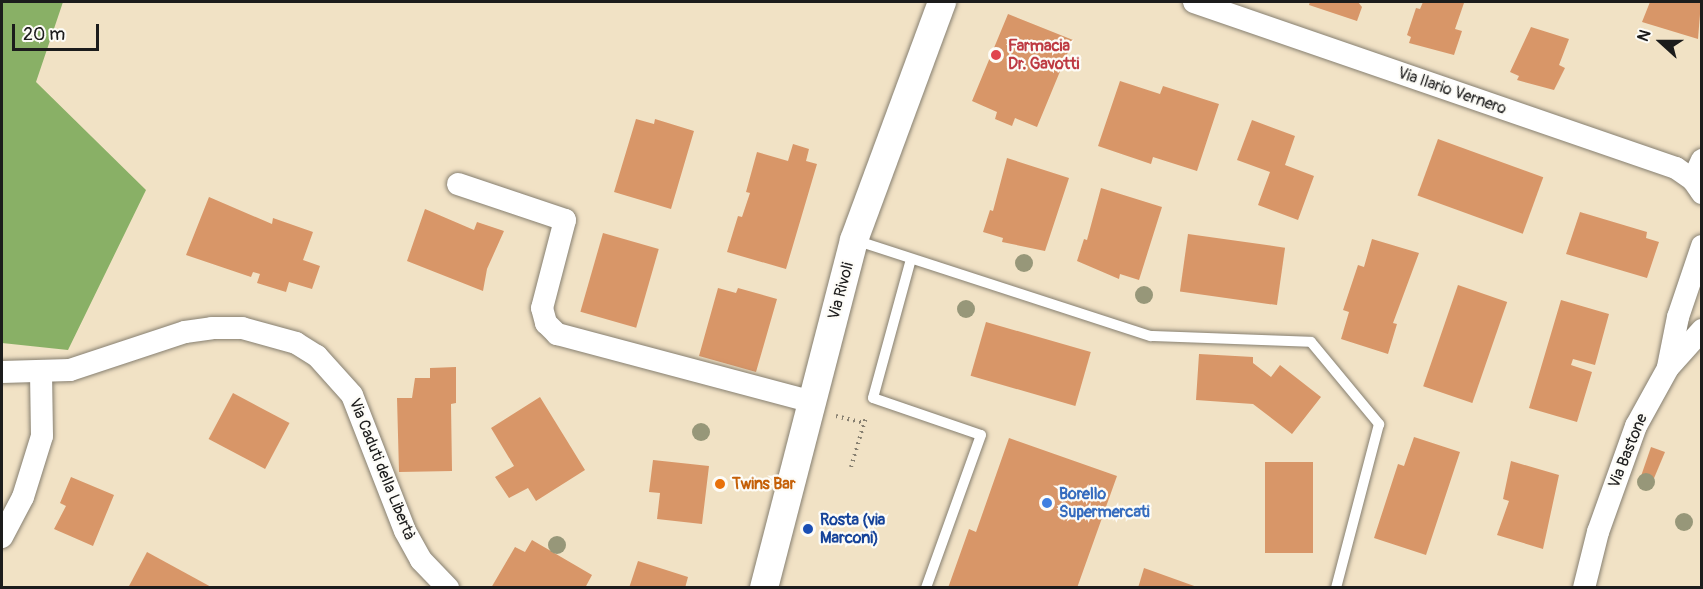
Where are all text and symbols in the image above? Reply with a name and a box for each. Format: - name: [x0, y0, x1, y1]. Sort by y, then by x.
- scale bar: [15, 12, 102, 50]
- north arrow: [1631, 12, 1691, 72]
- text: 20 m: [23, 23, 65, 46]
- text: N: [1633, 27, 1655, 44]
- place label: Farmacia Dr. Gavotti: [1008, 36, 1079, 74]
- marker: Farmacia Dr. Gavotti: [989, 48, 1003, 62]
- street label: Via Ilario Vernero: [1395, 63, 1509, 119]
- street label: Via Rivoli: [824, 260, 858, 322]
- street label: Via Caduti della Libertà: [345, 395, 419, 543]
- street label: Via Bastone: [1604, 411, 1652, 491]
- place label: Twins Bar: [732, 474, 795, 494]
- marker: Twins Bar: [713, 477, 727, 491]
- place label: Borello Supermercati: [1059, 484, 1150, 522]
- marker: Borello Supermercati: [1040, 496, 1054, 510]
- place label: Rosta (via Marconi): [820, 510, 885, 548]
- marker: Rosta (via Marconi): [801, 522, 815, 536]

